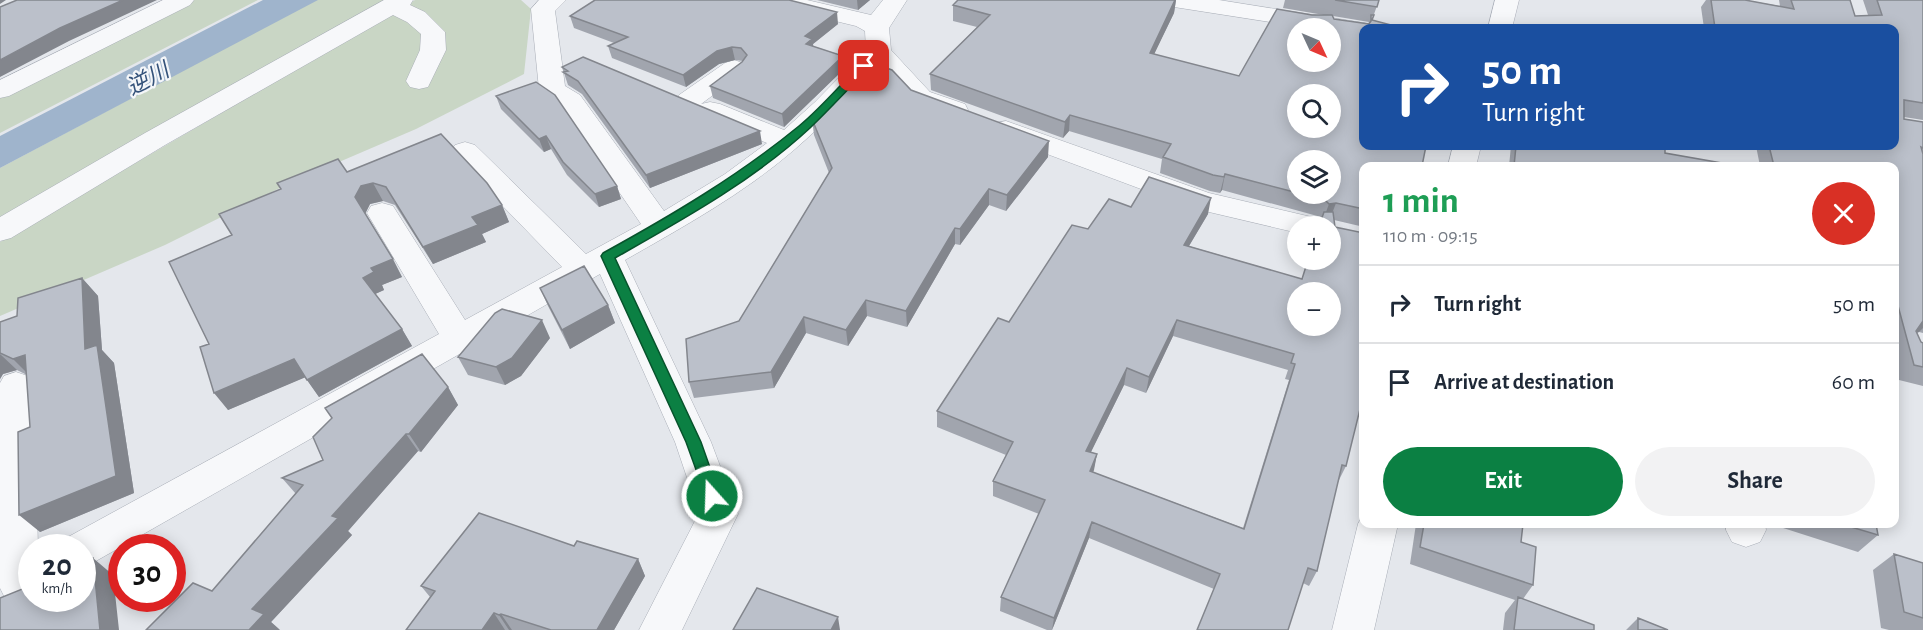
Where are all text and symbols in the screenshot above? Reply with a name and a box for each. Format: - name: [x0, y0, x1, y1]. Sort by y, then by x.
- north arrow: [1287, 18, 1341, 72]
- map controls: [1287, 18, 1341, 336]
- pin: [838, 40, 889, 91]
- icon: right: [1383, 48, 1461, 126]
- icon: arrive: [847, 49, 880, 82]
- text: 50 m: [1482, 50, 1562, 92]
- water label: 逆川: [123, 57, 174, 99]
- button: search: [1287, 84, 1341, 138]
- text: Turn right: [1482, 99, 1585, 126]
- button: layers: [1287, 150, 1341, 204]
- button: close: [1812, 182, 1875, 245]
- text: 1 min: [1383, 183, 1459, 219]
- button: +: [1287, 216, 1341, 270]
- text: 110 m · 09:15: [1383, 226, 1478, 246]
- button: −: [1287, 282, 1341, 336]
- icon: right: [1383, 288, 1416, 321]
- text: Turn right: [1434, 293, 1521, 315]
- text: 50 m: [1833, 293, 1875, 315]
- icon: arrive: [1383, 366, 1416, 399]
- text: Arrive at destination: [1434, 371, 1614, 393]
- text: 60 m: [1832, 371, 1875, 393]
- button: Exit: [1383, 447, 1623, 516]
- button: Share: [1635, 447, 1875, 516]
- position arrow: [680, 464, 744, 528]
- speed limit sign: 30: [108, 534, 186, 612]
- text: 20: [42, 551, 72, 581]
- text: km/h: [42, 581, 72, 596]

